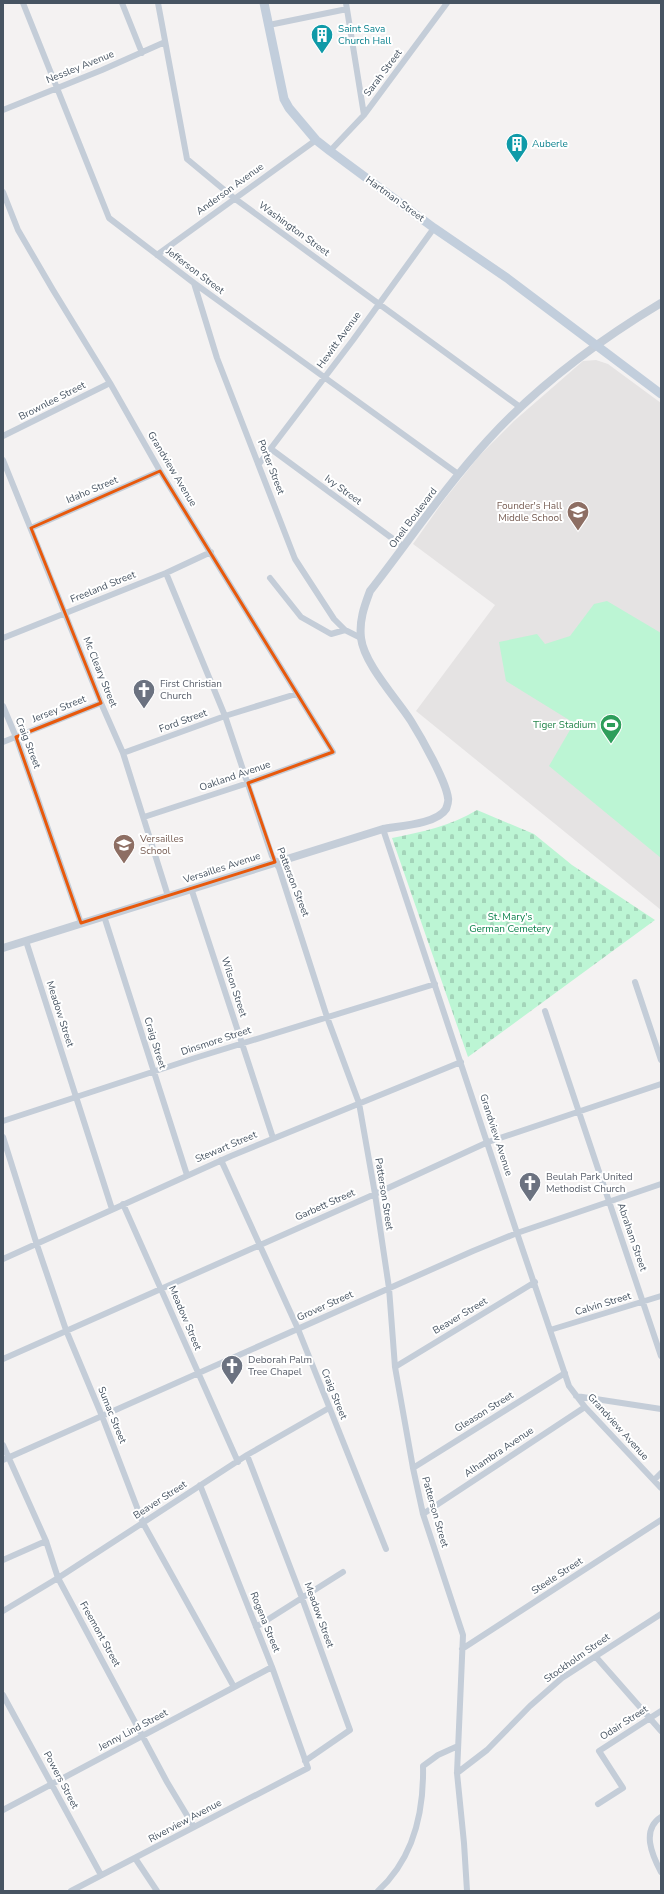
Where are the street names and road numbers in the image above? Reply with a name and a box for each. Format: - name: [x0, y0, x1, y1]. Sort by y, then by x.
- street label: Sarah Street: [361, 46, 406, 100]
- street label: Nessley Avenue: [44, 47, 116, 87]
- street label: Anderson Avenue: [193, 160, 267, 218]
- street label: Hartman Street: [363, 173, 428, 225]
- street label: Washington Street: [256, 198, 333, 260]
- street label: Jefferson Street: [162, 244, 227, 298]
- street label: Hewitt Avenue: [314, 309, 364, 371]
- street label: Brownlee Street: [16, 378, 88, 424]
- street label: Grandview Avenue: [144, 429, 200, 509]
- street label: Porter Street: [254, 438, 288, 497]
- street label: Ivy Street: [322, 472, 365, 509]
- street label: Idaho Street: [64, 473, 120, 507]
- street label: Oneil Boulevard: [386, 485, 440, 551]
- street label: Freeland Street: [68, 567, 138, 606]
- street label: Mc Cleary Street: [79, 635, 121, 710]
- street label: Jersey Street: [29, 692, 89, 727]
- street label: Ford Street: [157, 706, 209, 736]
- street label: Craig Street: [12, 715, 44, 771]
- street label: Oakland Avenue: [198, 757, 272, 795]
- street label: Patterson Street: [273, 845, 313, 919]
- street label: Versailles Avenue: [181, 849, 262, 887]
- street label: Wilson Street: [218, 955, 250, 1019]
- street label: Meadow Street: [43, 979, 77, 1049]
- street label: Craig Street: [140, 1015, 170, 1071]
- street label: Dinsmore Street: [179, 1023, 253, 1059]
- street label: Grandview Avenue: [476, 1092, 516, 1178]
- street label: Stewart Street: [193, 1128, 259, 1166]
- street label: Patterson Street: [371, 1157, 397, 1232]
- street label: Garbett Street: [293, 1185, 358, 1224]
- street label: Abraham Street: [614, 1201, 650, 1273]
- street label: Meadow Street: [165, 1284, 205, 1353]
- street label: Grover Street: [295, 1287, 356, 1325]
- street label: Calvin Street: [573, 1289, 633, 1319]
- street label: Beaver Street: [430, 1294, 490, 1338]
- street label: Craig Street: [317, 1367, 351, 1422]
- street label: Sumac Street: [94, 1385, 130, 1446]
- street label: Gleason Street: [452, 1388, 516, 1436]
- street label: Grandview Avenue: [584, 1391, 652, 1463]
- street label: Alhambra Avenue: [461, 1424, 537, 1480]
- street label: Patterson Street: [418, 1475, 452, 1549]
- street label: Beaver Street: [131, 1477, 190, 1523]
- street label: Steele Street: [529, 1554, 586, 1598]
- street label: Meadow Street: [301, 1580, 338, 1650]
- street label: Rogena Street: [246, 1590, 284, 1655]
- street label: Freemont Street: [76, 1599, 124, 1670]
- street label: Stockholm Street: [541, 1630, 613, 1686]
- street label: Odair Street: [597, 1702, 651, 1744]
- street label: Jenny Lind Street: [95, 1706, 171, 1755]
- street label: Powers Street: [40, 1749, 82, 1812]
- street label: Riverview Avenue: [146, 1796, 224, 1846]

